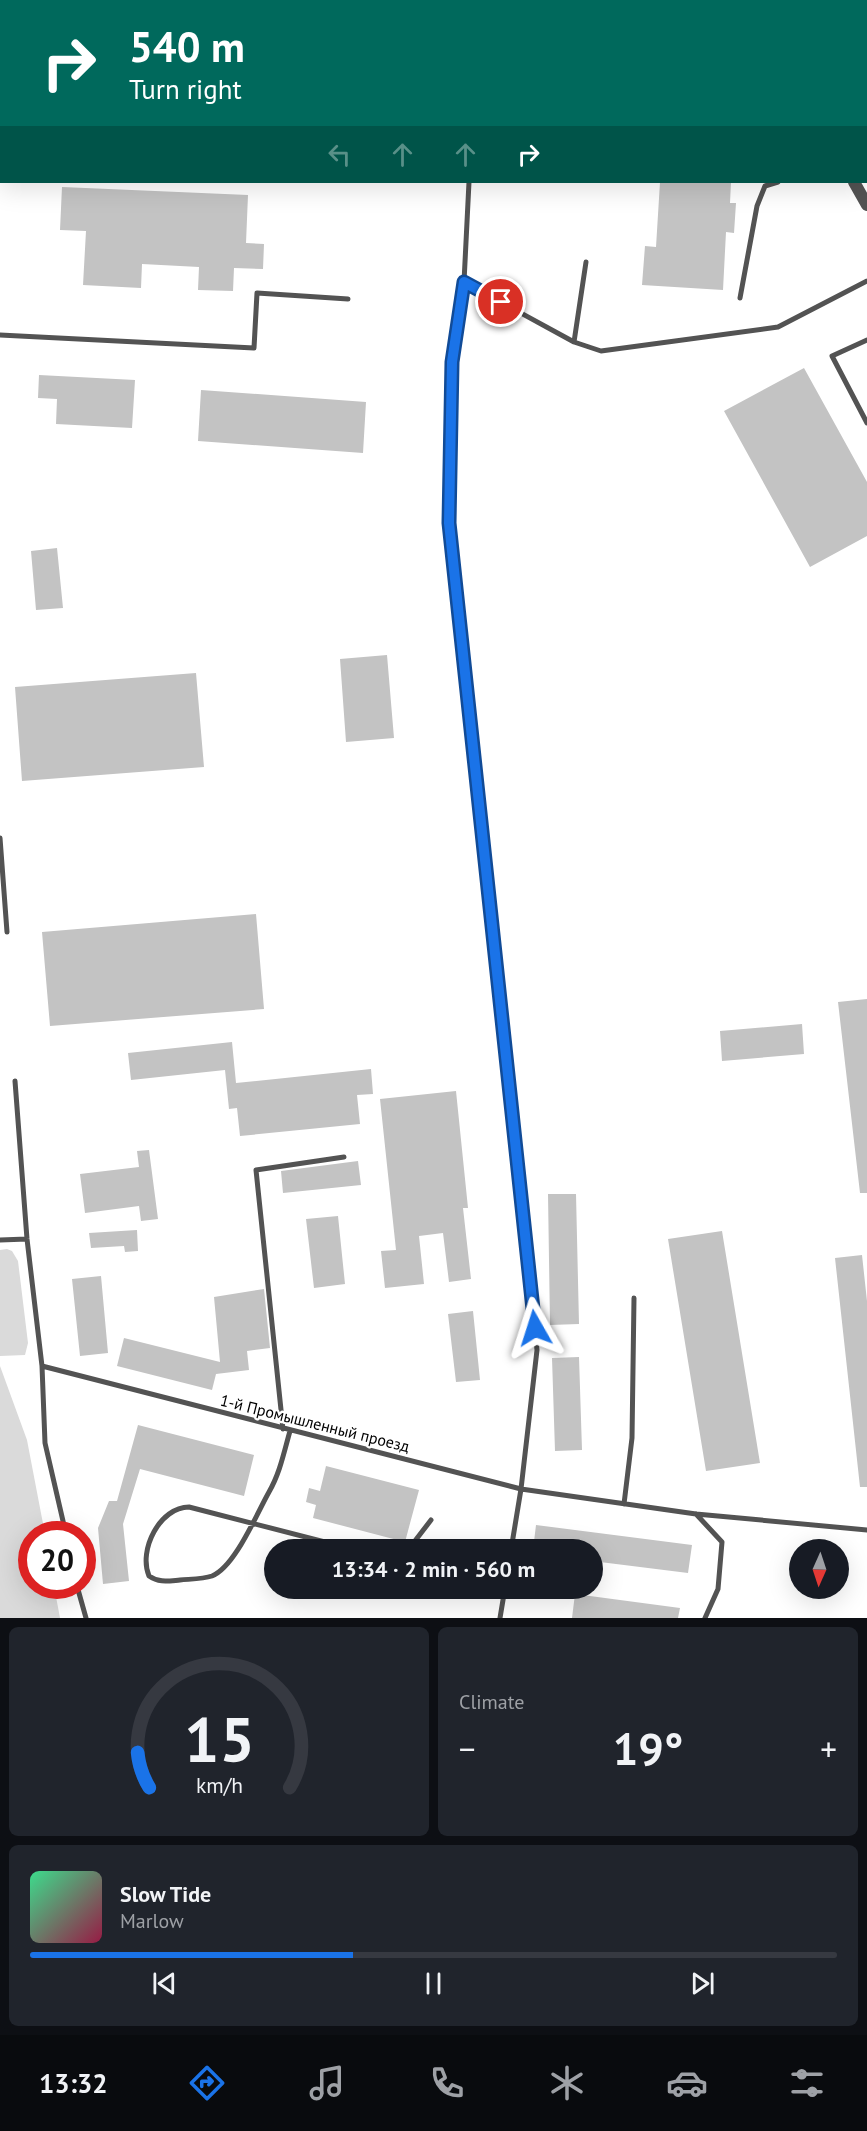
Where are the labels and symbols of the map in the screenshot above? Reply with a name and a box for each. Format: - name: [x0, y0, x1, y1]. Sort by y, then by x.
- pin: [475, 276, 526, 327]
- position arrow: [503, 1296, 567, 1360]
- street label: 1-й Промышленный проезд: [218, 1390, 412, 1456]
- speed limit sign: 20: [18, 1521, 96, 1599]
- north arrow: [789, 1539, 849, 1599]

